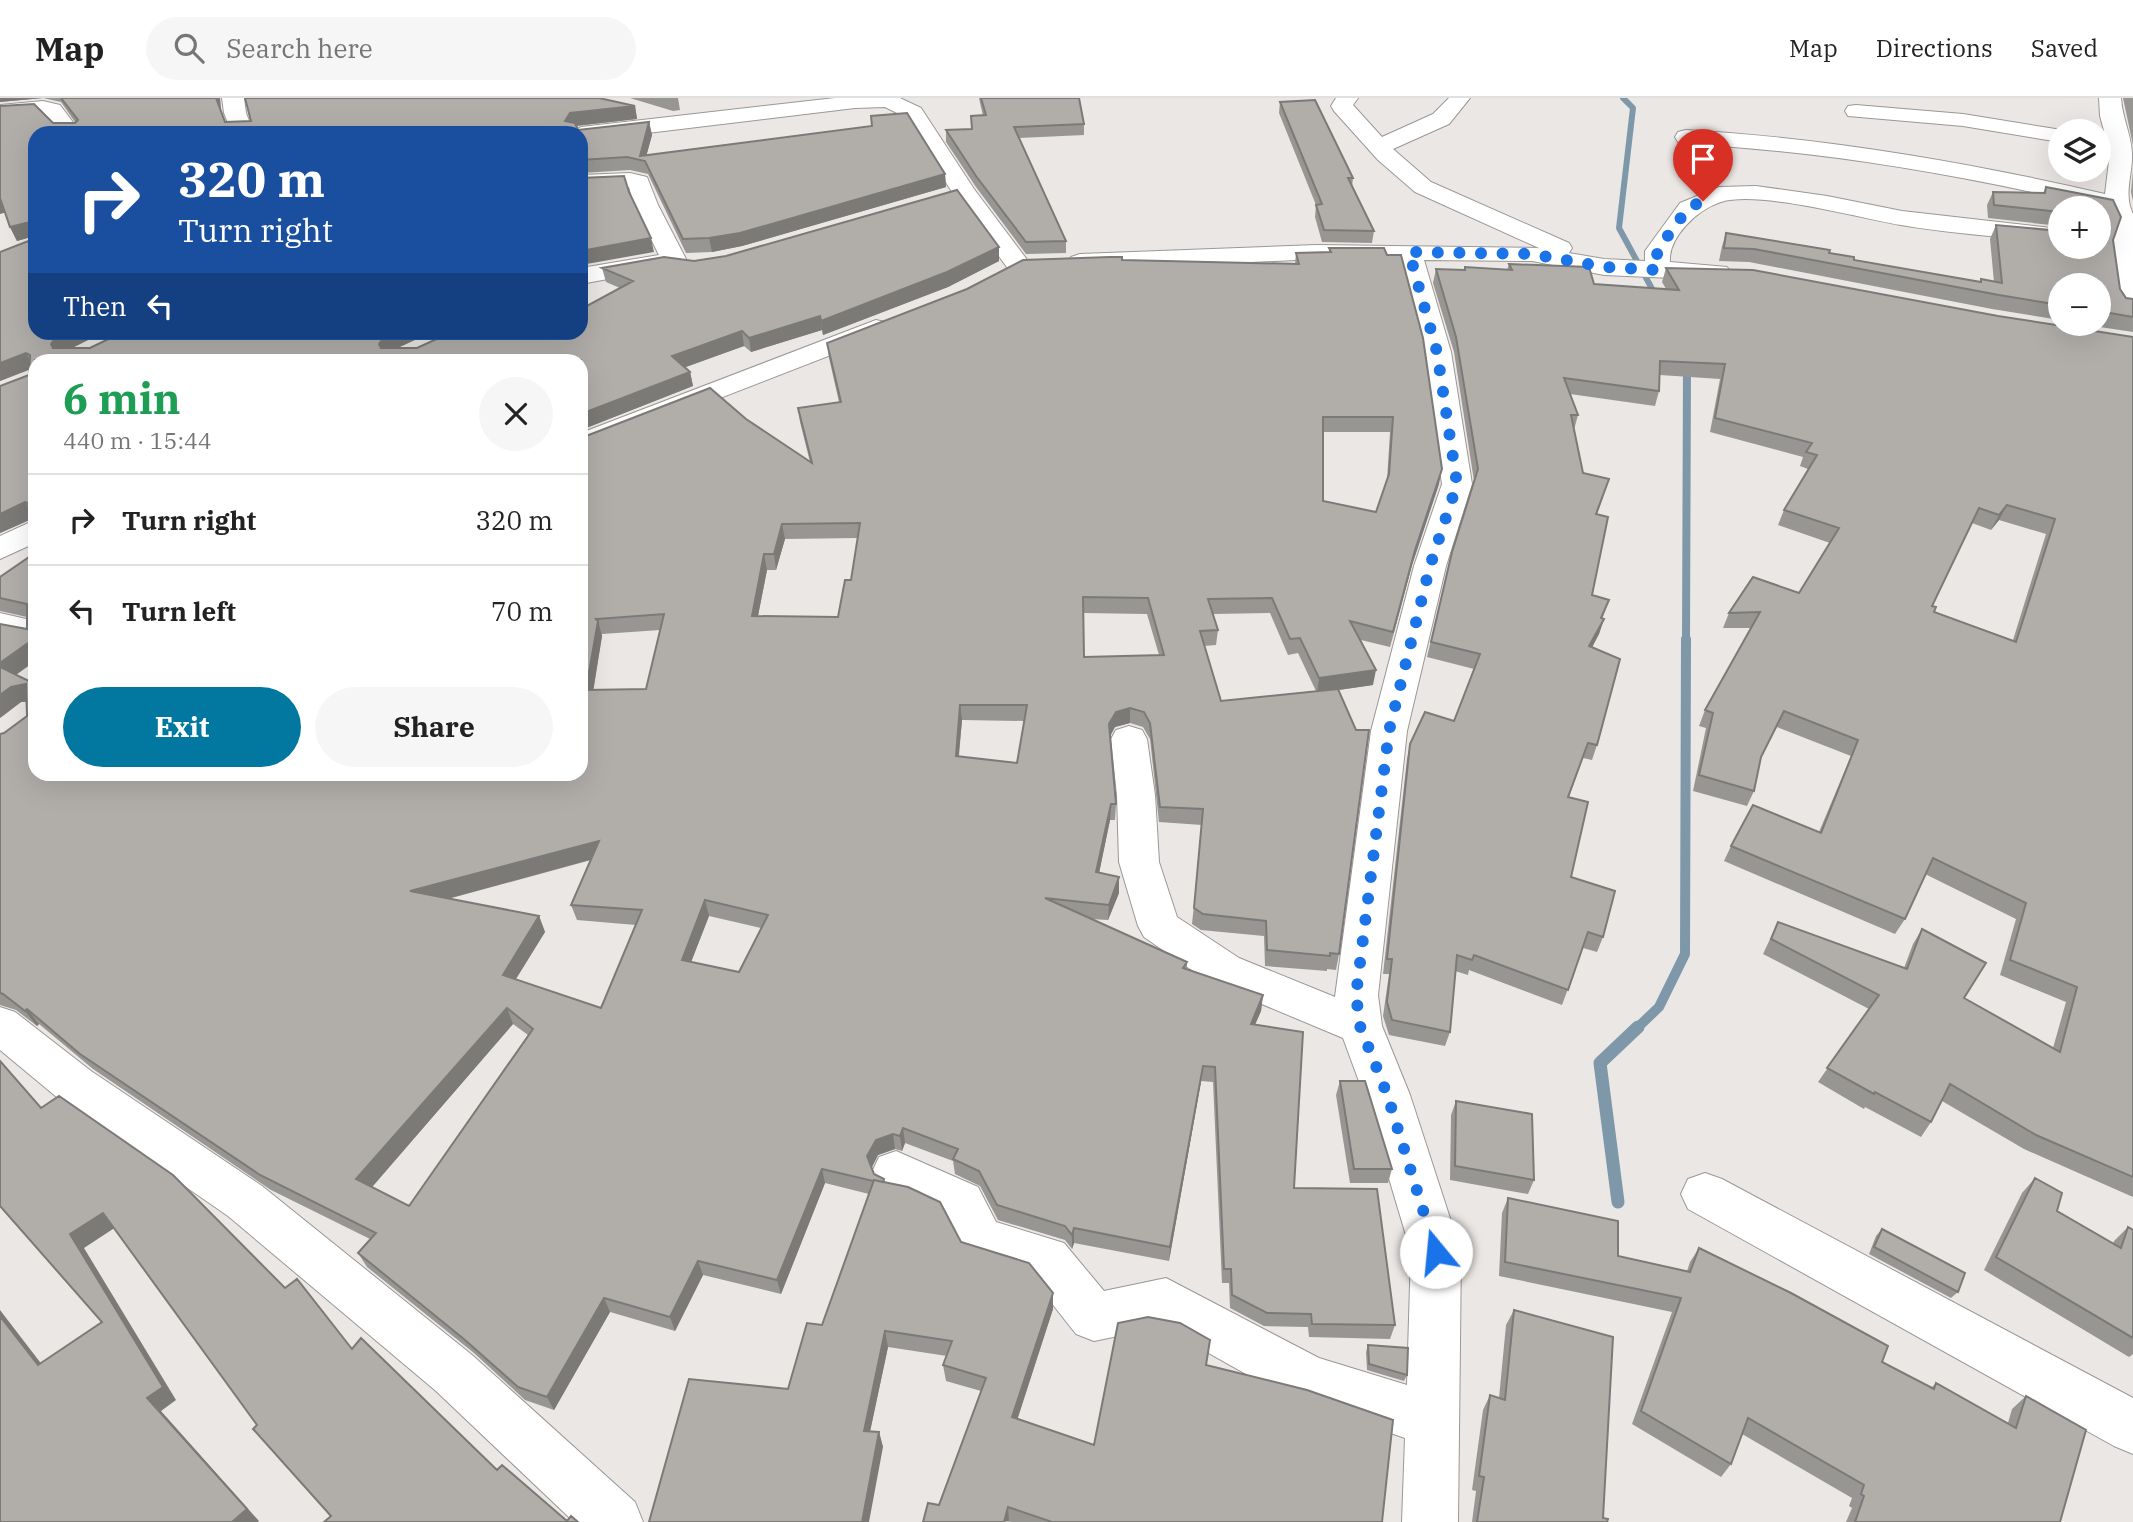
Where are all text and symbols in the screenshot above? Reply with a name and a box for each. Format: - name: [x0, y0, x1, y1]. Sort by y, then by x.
- search box: [146, 17, 636, 80]
- text: Map: [35, 27, 104, 70]
- icon: search: [170, 29, 208, 67]
- text: Search here: [226, 31, 373, 65]
- text: Map: [1789, 32, 1838, 64]
- text: Directions: [1876, 32, 1993, 64]
- text: Saved: [2031, 32, 2098, 64]
- map controls: [2048, 119, 2111, 336]
- button: layers: [2048, 119, 2111, 182]
- pin: [1673, 129, 1733, 201]
- icon: arrive: [1684, 140, 1722, 178]
- text: 320 m: [178, 147, 325, 210]
- icon: right: [63, 154, 154, 245]
- button: +: [2048, 196, 2111, 259]
- text: Turn right: [178, 209, 333, 251]
- button: −: [2048, 273, 2111, 336]
- icon: left: [141, 287, 179, 325]
- text: Then: [63, 289, 127, 323]
- text: 6 min: [63, 371, 181, 426]
- button: close: [479, 377, 553, 451]
- text: 440 m · 15:44: [63, 425, 212, 455]
- icon: right: [63, 501, 101, 539]
- text: Turn right: [122, 503, 256, 537]
- text: 320 m: [475, 503, 553, 537]
- icon: left: [63, 592, 101, 630]
- text: Turn left: [122, 594, 236, 628]
- text: 70 m: [491, 594, 553, 628]
- button: Exit: [63, 687, 301, 767]
- button: Share: [315, 687, 553, 767]
- position arrow: [1399, 1215, 1473, 1289]

